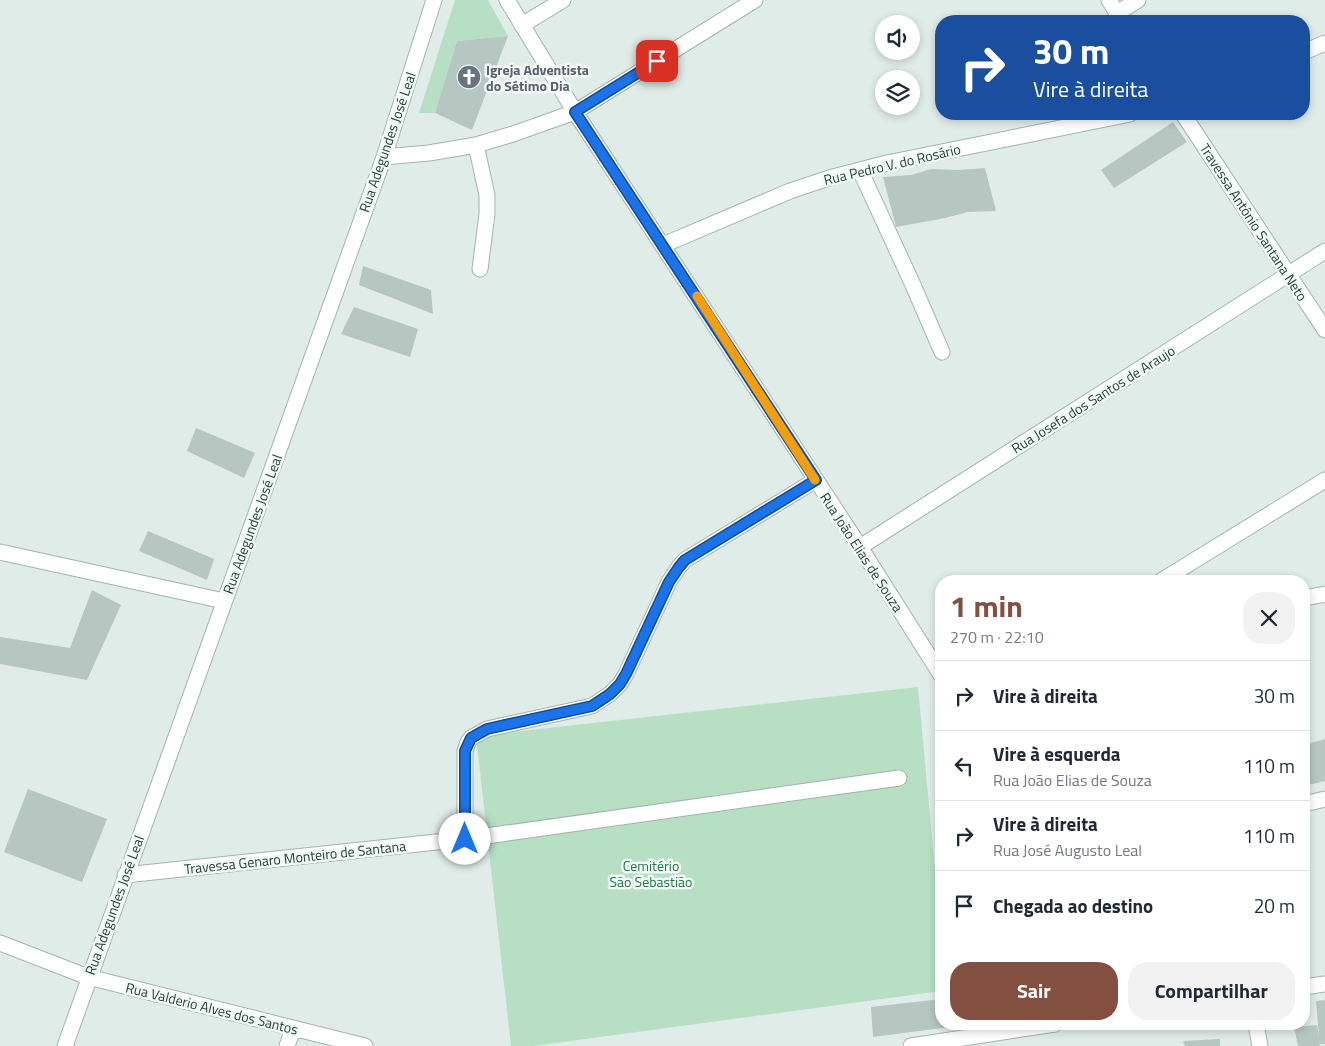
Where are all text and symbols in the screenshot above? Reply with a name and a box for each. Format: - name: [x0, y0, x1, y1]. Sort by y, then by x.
- map controls: [875, 15, 920, 115]
- button: sound: [875, 15, 920, 60]
- text: 30 m: [1033, 24, 1109, 78]
- icon: right: [950, 35, 1015, 100]
- pin: [636, 40, 678, 82]
- icon: arrive: [643, 47, 671, 75]
- place label: Igreja Adventista do Sétimo Dia: [486, 59, 589, 96]
- church icon: Igreja Adventista do Sétimo Dia: [456, 64, 482, 90]
- street label: Rua Adegundes José Leal: [353, 69, 421, 215]
- button: layers: [875, 70, 920, 115]
- text: Vire à direita: [1033, 72, 1148, 106]
- street label: Rua Pedro V. do Rosário: [821, 138, 963, 190]
- street label: Travessa Antônio Santana Neto: [1195, 139, 1313, 305]
- street label: Rua Josefa dos Santos de Araujo: [1007, 340, 1179, 458]
- street label: Rua Adegundes José Leal: [217, 451, 287, 597]
- street label: Rua João Elias de Souza: [815, 488, 909, 616]
- text: 1 min: [950, 583, 1023, 629]
- button: close: [1243, 592, 1295, 644]
- text: 270 m · 22:10: [950, 625, 1044, 649]
- text: Vire à direita: [993, 681, 1098, 710]
- text: 30 m: [1254, 681, 1295, 710]
- icon: right: [950, 682, 978, 710]
- text: Vire à esquerda: [993, 739, 1121, 768]
- text: 110 m: [1243, 751, 1295, 780]
- icon: left: [950, 752, 978, 780]
- text: Rua João Elias de Souza: [993, 768, 1152, 792]
- text: Vire à direita: [993, 809, 1098, 838]
- position arrow: [438, 812, 490, 864]
- text: 110 m: [1243, 821, 1295, 850]
- icon: right: [950, 822, 978, 850]
- street label: Rua Adegundes José Leal: [79, 832, 149, 978]
- street label: Travessa Genaro Monteiro de Santana: [183, 835, 407, 879]
- text: Rua José Augusto Leal: [993, 838, 1142, 862]
- park label: Cemitério São Sebastião: [609, 855, 693, 892]
- text: Chegada ao destino: [993, 891, 1153, 920]
- text: 20 m: [1254, 891, 1295, 920]
- icon: arrive: [950, 892, 978, 920]
- button: Sair: [950, 962, 1118, 1020]
- button: Compartilhar: [1128, 962, 1295, 1020]
- street label: Rua Valderio Alves dos Santos: [124, 976, 300, 1040]

